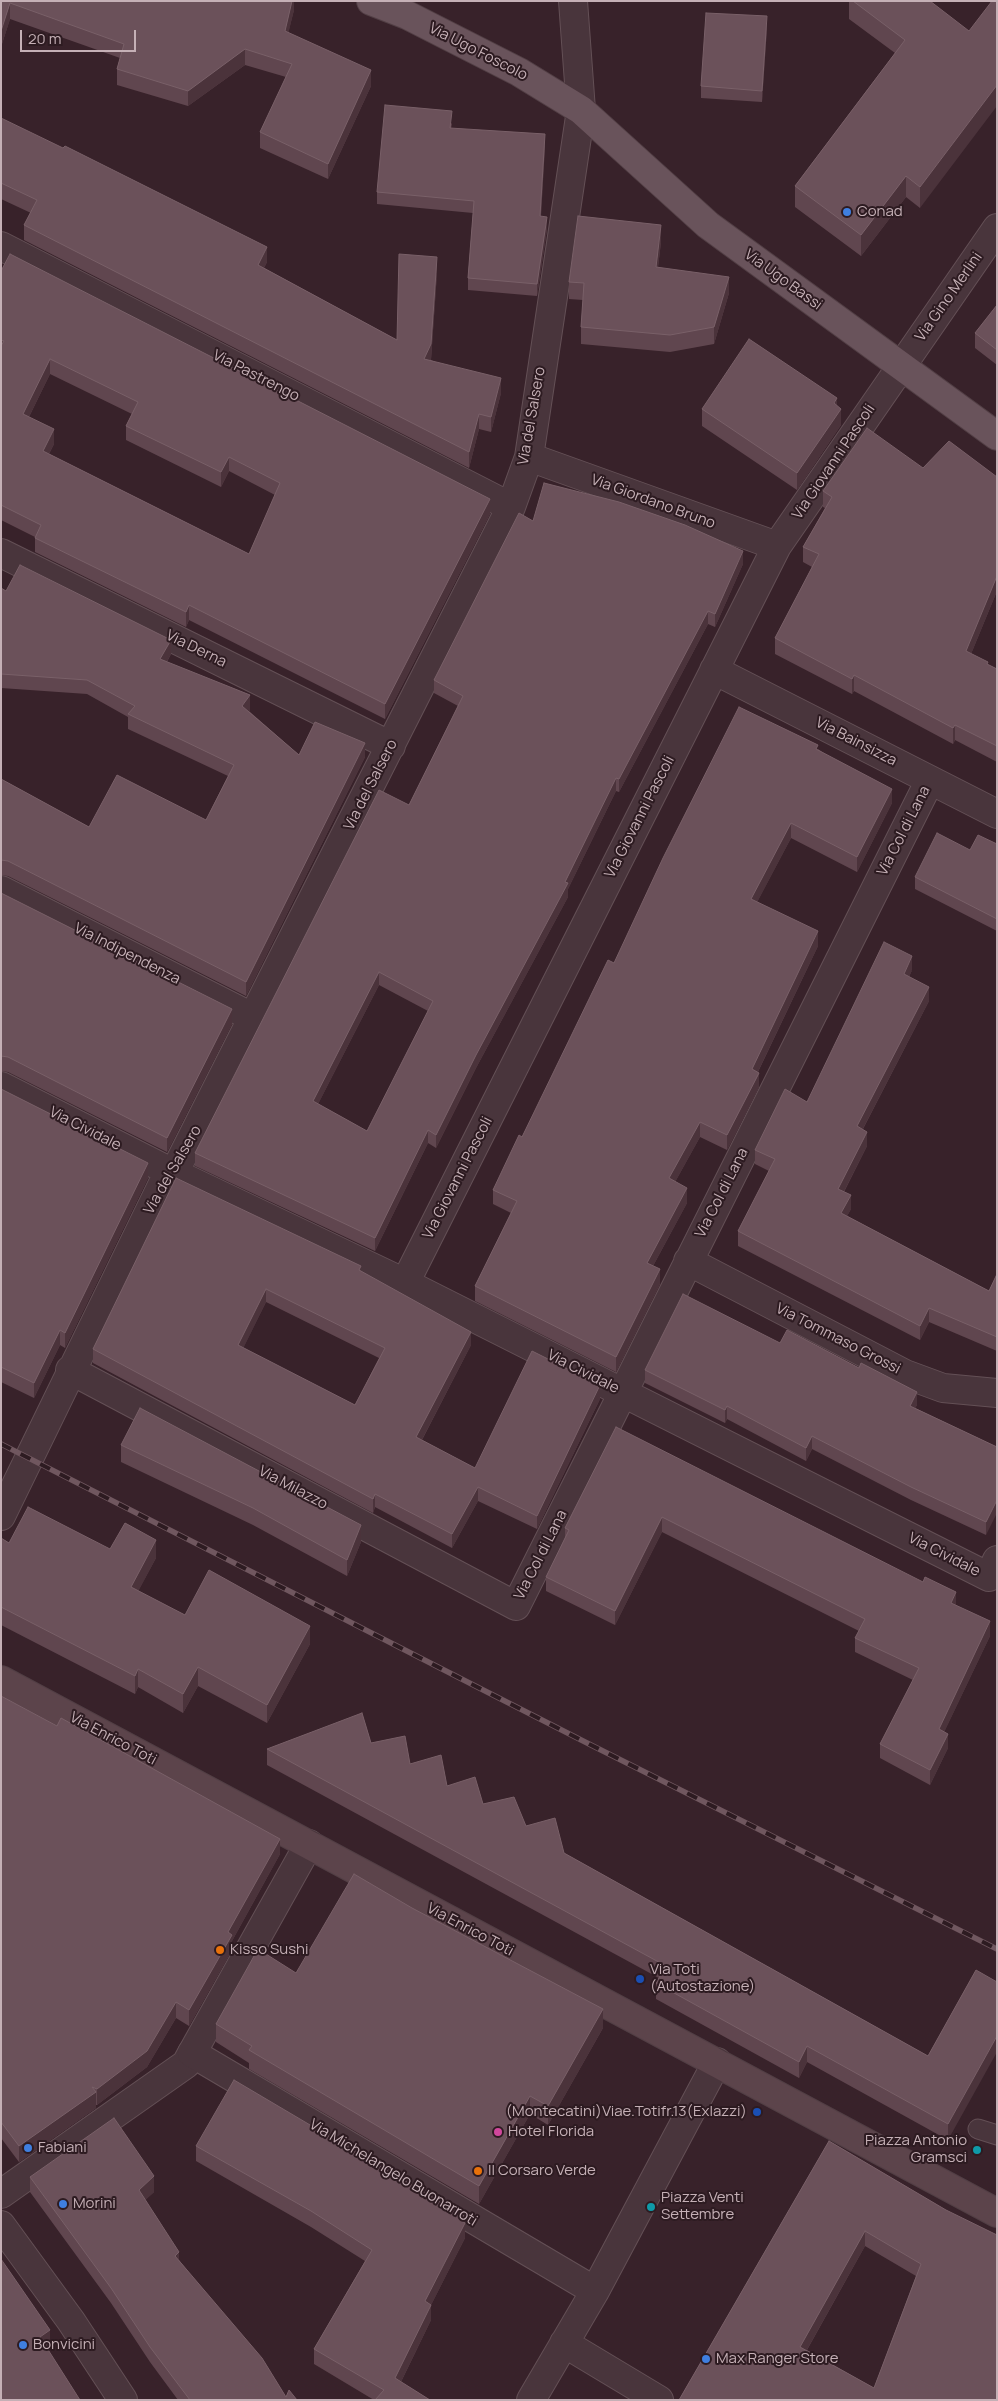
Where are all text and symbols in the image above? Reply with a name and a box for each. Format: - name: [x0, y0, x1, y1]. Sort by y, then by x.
- street label: Via Ugo Foscolo: [426, 19, 530, 85]
- scale bar: [22, 20, 139, 52]
- text: 20 m: [28, 28, 61, 49]
- place label: Conad: [857, 203, 903, 221]
- marker: Conad: [841, 206, 853, 218]
- street label: Via Ugo Bassi: [741, 246, 825, 314]
- street label: Via Gino Merlini: [912, 249, 986, 345]
- street label: Via Pastrengo: [210, 346, 302, 406]
- street label: Via del Salsero: [514, 365, 550, 467]
- street label: Via Giovanni Pascoli: [789, 401, 879, 523]
- street label: Via Giordano Bruno: [588, 471, 718, 533]
- street label: Via Derna: [163, 627, 229, 671]
- street label: Via Bainsizza: [812, 714, 900, 770]
- street label: Via del Salsero: [340, 737, 402, 833]
- street label: Via Giovanni Pascoli: [601, 753, 679, 881]
- street label: Via Col di Lana: [874, 783, 934, 879]
- street label: Via Indipendenza: [71, 919, 183, 989]
- street label: Via Cividale: [46, 1103, 124, 1155]
- street label: Via Giovanni Pascoli: [419, 1114, 497, 1242]
- street label: Via del Salsero: [140, 1122, 206, 1218]
- street label: Via Col di Lana: [692, 1145, 752, 1241]
- street label: Via Tommaso Grossi: [773, 1300, 903, 1378]
- street label: Via Cividale: [544, 1346, 622, 1398]
- street label: Via Milazzo: [255, 1462, 331, 1514]
- street label: Via Col di Lana: [511, 1507, 571, 1603]
- street label: Via Cividale: [905, 1529, 983, 1581]
- street label: Via Enrico Toti: [66, 1709, 160, 1769]
- street label: Via Enrico Toti: [423, 1900, 517, 1960]
- place label: Kisso Sushi: [230, 1941, 308, 1959]
- marker: Kisso Sushi: [214, 1944, 226, 1956]
- place label: Via Toti (Autostazione): [650, 1961, 755, 1996]
- marker: Via Toti (Autostazione): [634, 1973, 646, 1985]
- place label: (Montecatini)Viae.Totifr.13(Exlazzi): [506, 2103, 747, 2121]
- marker: (Montecatini)Viae.Totifr.13(Exlazzi): [751, 2106, 763, 2118]
- street label: Via Michelangelo Buonarroti: [306, 2116, 480, 2230]
- place label: Hotel Florida: [508, 2123, 594, 2141]
- marker: Hotel Florida: [492, 2126, 504, 2138]
- place label: Piazza Antonio Gramsci: [865, 2132, 967, 2167]
- place label: Fabiani: [38, 2139, 87, 2157]
- marker: Fabiani: [22, 2142, 34, 2154]
- marker: Piazza Antonio Gramsci: [971, 2144, 983, 2156]
- place label: Il Corsaro Verde: [488, 2162, 596, 2180]
- marker: Il Corsaro Verde: [472, 2165, 484, 2177]
- place label: Piazza Venti Settembre: [661, 2189, 744, 2224]
- place label: Morini: [73, 2195, 116, 2213]
- marker: Morini: [57, 2198, 69, 2210]
- marker: Piazza Venti Settembre: [645, 2201, 657, 2213]
- place label: Bonvicini: [33, 2336, 95, 2354]
- marker: Bonvicini: [17, 2339, 29, 2351]
- place label: Max Ranger Store: [716, 2350, 838, 2368]
- marker: Max Ranger Store: [700, 2353, 712, 2365]

